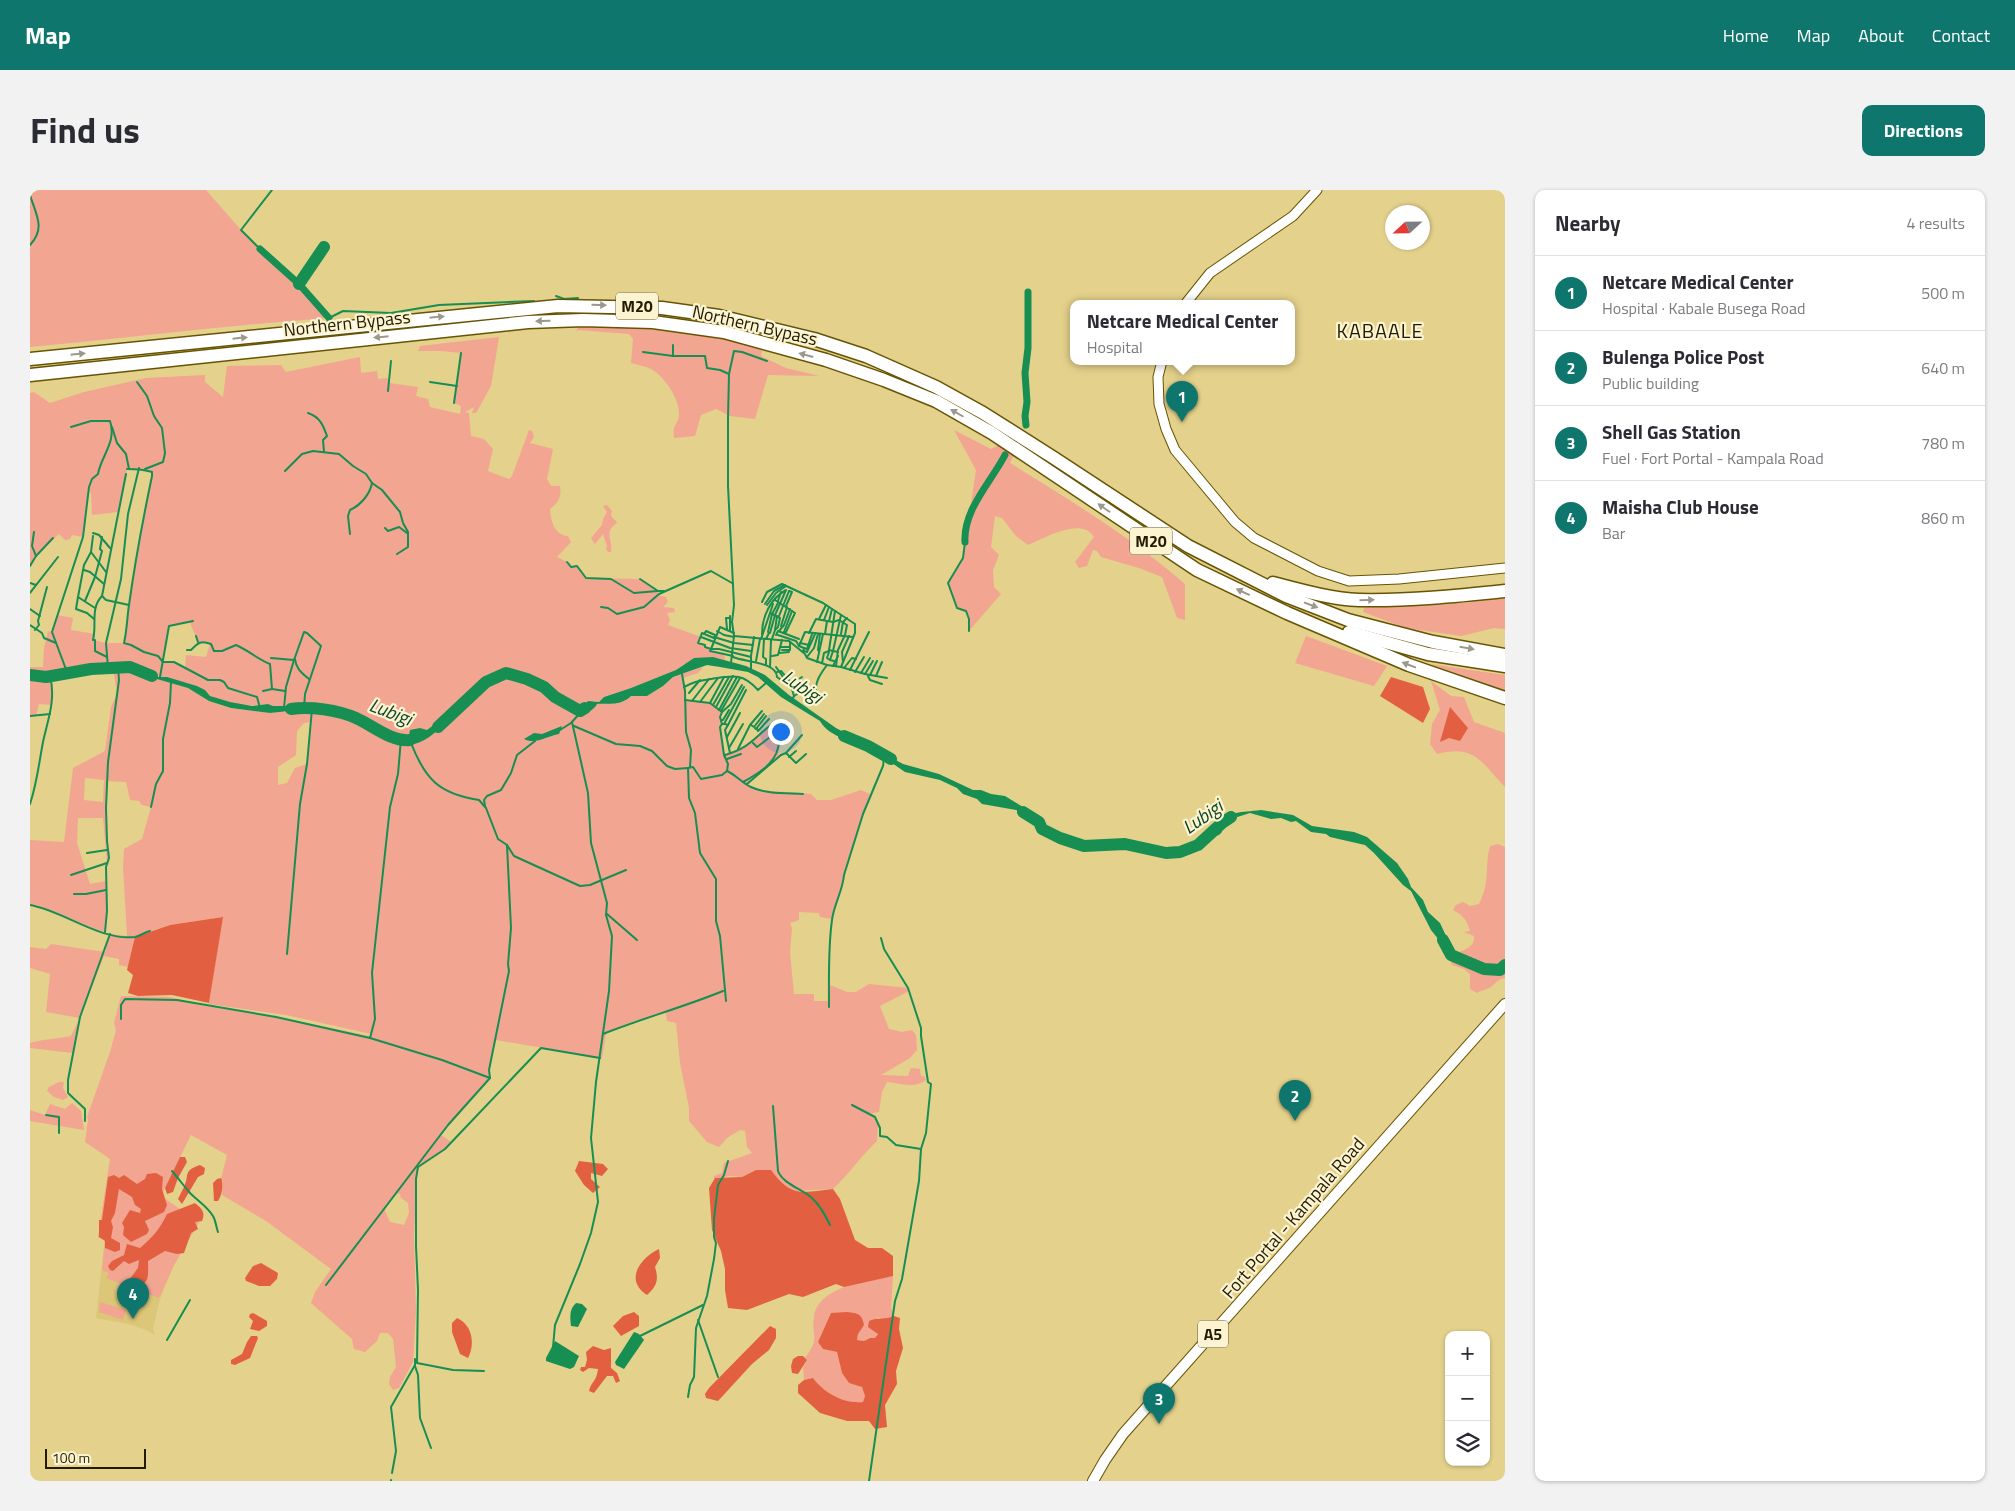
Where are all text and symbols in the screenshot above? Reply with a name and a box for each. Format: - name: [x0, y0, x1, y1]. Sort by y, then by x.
- text: Map: [25, 17, 71, 53]
- text: Home: [1723, 22, 1769, 49]
- text: Map: [1797, 22, 1830, 49]
- text: About: [1858, 22, 1904, 49]
- text: Contact: [1932, 22, 1990, 49]
- text: Find us: [30, 103, 140, 157]
- button: Directions: [1862, 105, 1985, 156]
- north arrow: [1385, 205, 1430, 250]
- text: Nearby: [1555, 207, 1620, 239]
- text: 4 results: [1906, 211, 1965, 235]
- text: Netcare Medical Center: [1602, 267, 1794, 296]
- text: 1: [1567, 281, 1575, 305]
- text: 500 m: [1921, 281, 1965, 305]
- road number: M20: [616, 292, 658, 320]
- text: Hospital · Kabale Busega Road: [1602, 296, 1806, 320]
- street label: Northern Bypass: [690, 297, 820, 353]
- popup: [1070, 300, 1295, 365]
- one-way arrow: [591, 301, 607, 309]
- street label: Northern Bypass: [282, 303, 412, 343]
- text: Netcare Medical Center: [1087, 306, 1278, 335]
- one-way arrow: [429, 313, 445, 321]
- district label: KABAALE: [1337, 315, 1423, 346]
- one-way arrow: [534, 318, 550, 326]
- one-way arrow: [373, 333, 389, 341]
- one-way arrow: [232, 334, 248, 342]
- text: Hospital: [1087, 335, 1143, 359]
- text: Bulenga Police Post: [1602, 342, 1764, 371]
- one-way arrow: [71, 350, 87, 358]
- one-way arrow: [799, 350, 814, 358]
- text: 2: [1567, 356, 1575, 380]
- text: 640 m: [1921, 356, 1965, 380]
- text: Public building: [1602, 371, 1699, 395]
- pin: 1: [1166, 381, 1198, 422]
- one-way arrow: [951, 409, 964, 418]
- text: Shell Gas Station: [1602, 417, 1741, 446]
- text: 3: [1567, 431, 1575, 455]
- text: 780 m: [1921, 431, 1965, 455]
- text: Fuel · Fort Portal - Kampala Road: [1602, 446, 1824, 470]
- text: Maisha Club House: [1602, 492, 1759, 521]
- one-way arrow: [1098, 503, 1111, 513]
- text: 4: [1567, 506, 1575, 530]
- text: 860 m: [1921, 506, 1965, 530]
- text: Bar: [1602, 521, 1625, 545]
- road number: M20: [1130, 528, 1172, 554]
- one-way arrow: [1236, 588, 1250, 596]
- one-way arrow: [1359, 596, 1375, 604]
- one-way arrow: [1303, 602, 1318, 609]
- one-way arrow: [1459, 644, 1475, 652]
- one-way arrow: [1401, 661, 1416, 669]
- water label: Lubigi: [777, 662, 831, 711]
- water label: Lubigi: [365, 690, 419, 733]
- your location: [768, 719, 794, 745]
- water label: Lubigi: [1176, 790, 1230, 840]
- pin: 2: [1279, 1080, 1311, 1121]
- street label: Fort Portal - Kampala Road: [1215, 1132, 1371, 1304]
- pin: 4: [117, 1278, 149, 1319]
- road number: A5: [1198, 1320, 1228, 1348]
- map controls: [1445, 1331, 1490, 1466]
- button: +: [1445, 1331, 1490, 1376]
- button: −: [1445, 1376, 1490, 1421]
- pin: 3: [1143, 1383, 1175, 1424]
- button: layers: [1445, 1421, 1490, 1466]
- scale bar: [45, 1446, 146, 1469]
- text: 100 m: [52, 1447, 90, 1468]

